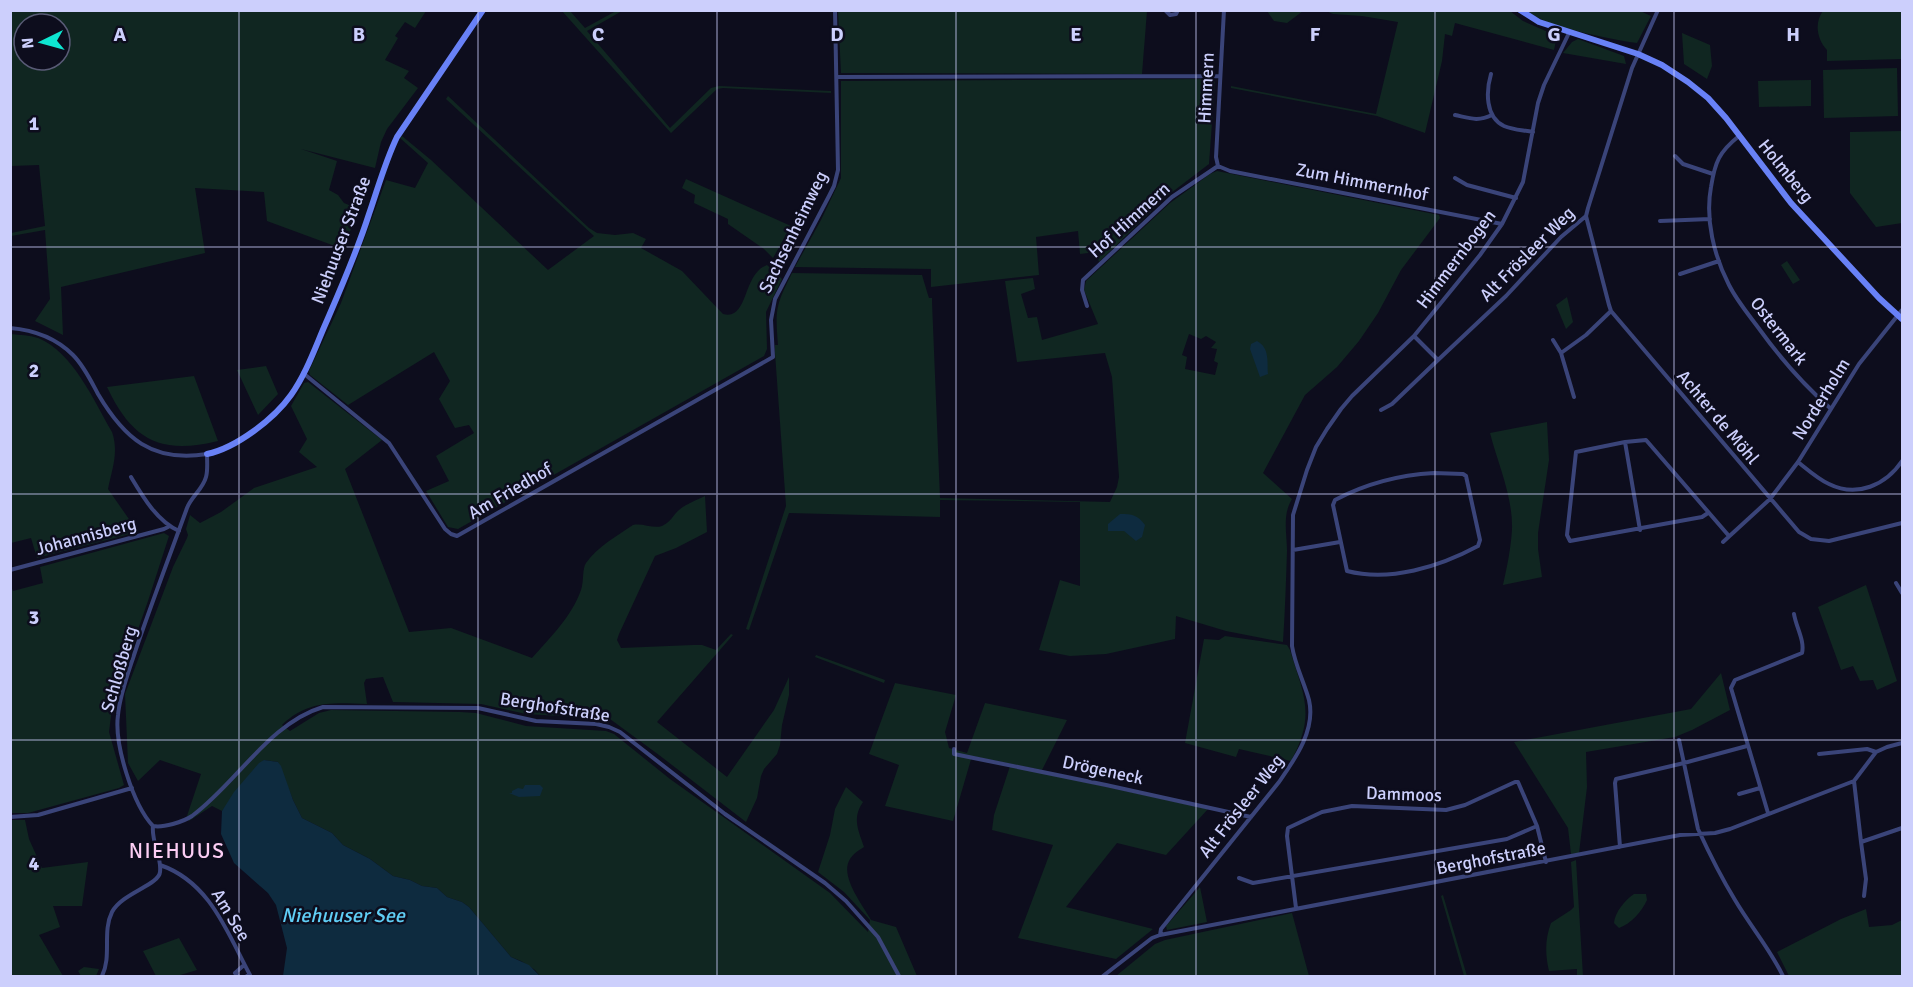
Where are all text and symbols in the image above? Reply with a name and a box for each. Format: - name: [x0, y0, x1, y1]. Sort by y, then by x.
- north arrow: [12, 12, 72, 72]
- text: A: [114, 22, 127, 47]
- text: B: [353, 22, 365, 47]
- text: C: [592, 22, 604, 47]
- text: D: [830, 22, 844, 47]
- text: E: [1070, 22, 1082, 47]
- text: F: [1310, 22, 1321, 47]
- text: G: [1547, 22, 1561, 47]
- text: H: [1786, 22, 1800, 47]
- text: N: [18, 37, 39, 50]
- street label: Himmern: [1193, 52, 1219, 124]
- text: 1: [29, 111, 40, 136]
- street label: Holmberg: [1754, 135, 1818, 207]
- street label: Zum Himmernhof: [1294, 158, 1431, 206]
- street label: Sachsenheimweg: [754, 167, 832, 297]
- street label: Niehuuser Straße: [306, 173, 376, 307]
- street label: Hof Himmern: [1084, 178, 1174, 262]
- street label: Alt Frösleer Weg: [1475, 202, 1579, 306]
- street label: Himmernbogen: [1412, 205, 1500, 313]
- street label: Ostermark: [1746, 292, 1812, 370]
- street label: Norderholm: [1787, 354, 1855, 444]
- text: 2: [29, 358, 39, 383]
- street label: Achter de Möhl: [1672, 365, 1764, 469]
- street label: Am Friedhof: [464, 458, 557, 524]
- street label: Johannisberg: [33, 512, 139, 560]
- text: 3: [29, 605, 39, 630]
- street label: Schloßberg: [96, 623, 142, 715]
- street label: Berghofstraße: [498, 687, 612, 727]
- street label: Alt Frösleer Weg: [1194, 750, 1288, 862]
- street label: Drögeneck: [1061, 751, 1145, 789]
- street label: Dammoos: [1366, 782, 1442, 806]
- street label: Berghofstraße: [1434, 837, 1548, 879]
- district label: NIEHUUS: [129, 838, 225, 864]
- text: 4: [29, 851, 40, 876]
- street label: Am See: [207, 885, 255, 945]
- water label: Niehuuser See: [281, 903, 406, 928]

